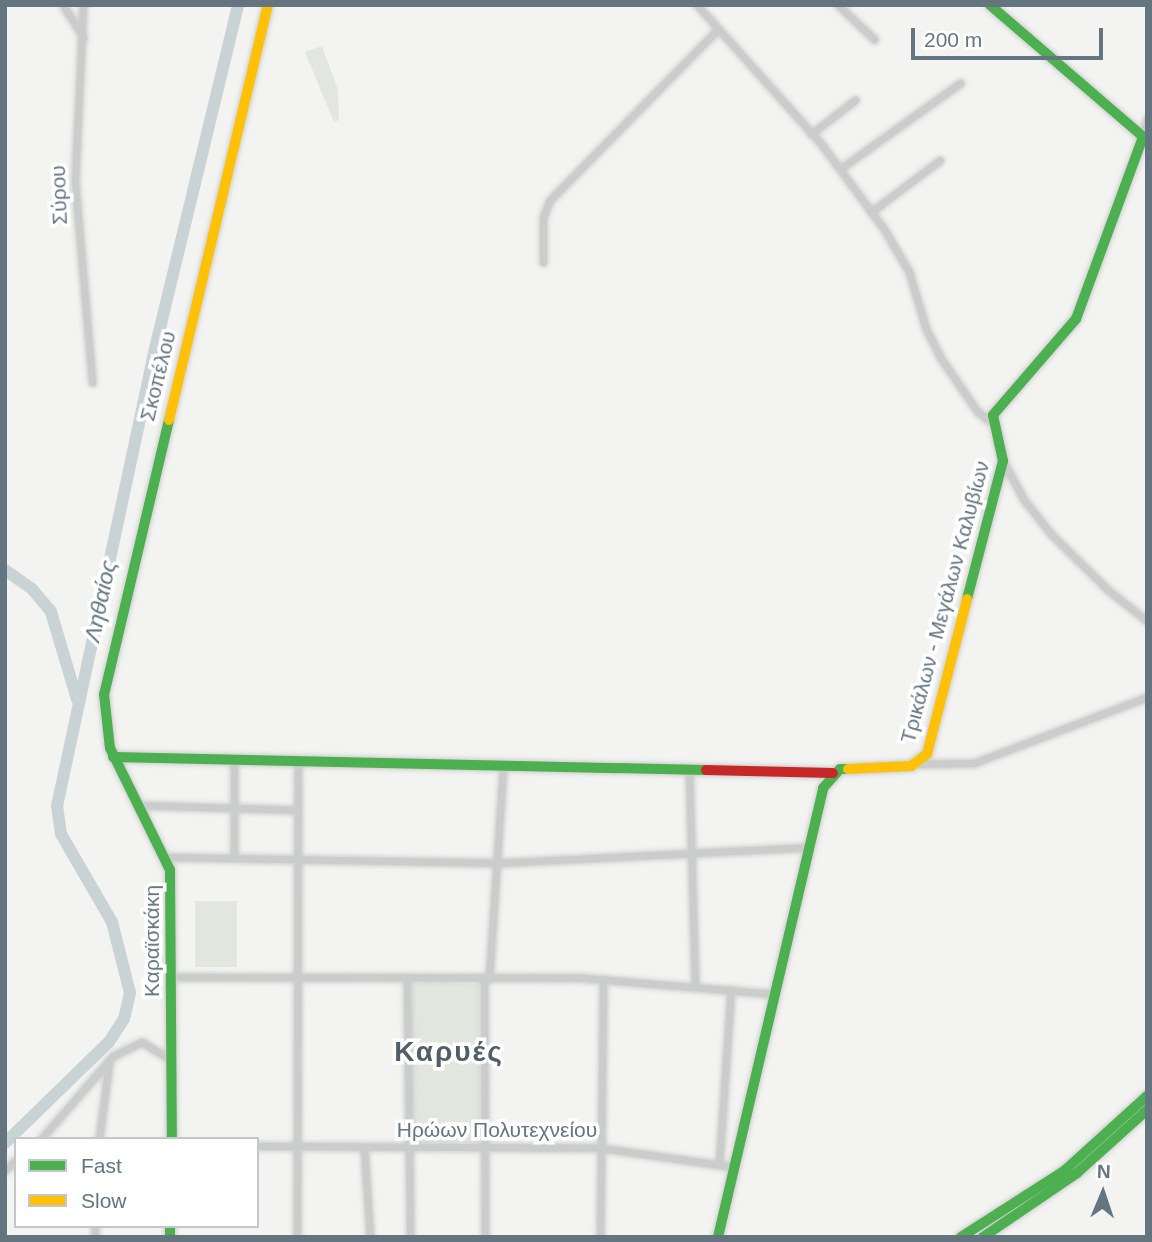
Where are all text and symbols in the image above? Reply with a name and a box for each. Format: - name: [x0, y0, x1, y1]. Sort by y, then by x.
- scale bar: [914, 14, 1106, 58]
- text: 200 m: [924, 28, 982, 51]
- street label: Σύρου: [45, 165, 73, 225]
- street label: Σκοπέλου: [135, 328, 181, 424]
- street label: Τρικάλων - Μεγάλων Καλυβίων: [895, 458, 995, 746]
- water label: Ληθαίος: [78, 558, 122, 644]
- street label: Καραϊσκάκη: [139, 885, 165, 997]
- district label: Καρυές: [395, 1035, 503, 1069]
- street label: Ηρώων Πολυτεχνείου: [397, 1117, 597, 1143]
- legend: [14, 1137, 259, 1228]
- text: Fast: [81, 1154, 122, 1177]
- north arrow: [1068, 1158, 1138, 1228]
- text: N: [1097, 1161, 1111, 1182]
- text: Slow: [81, 1189, 127, 1212]

